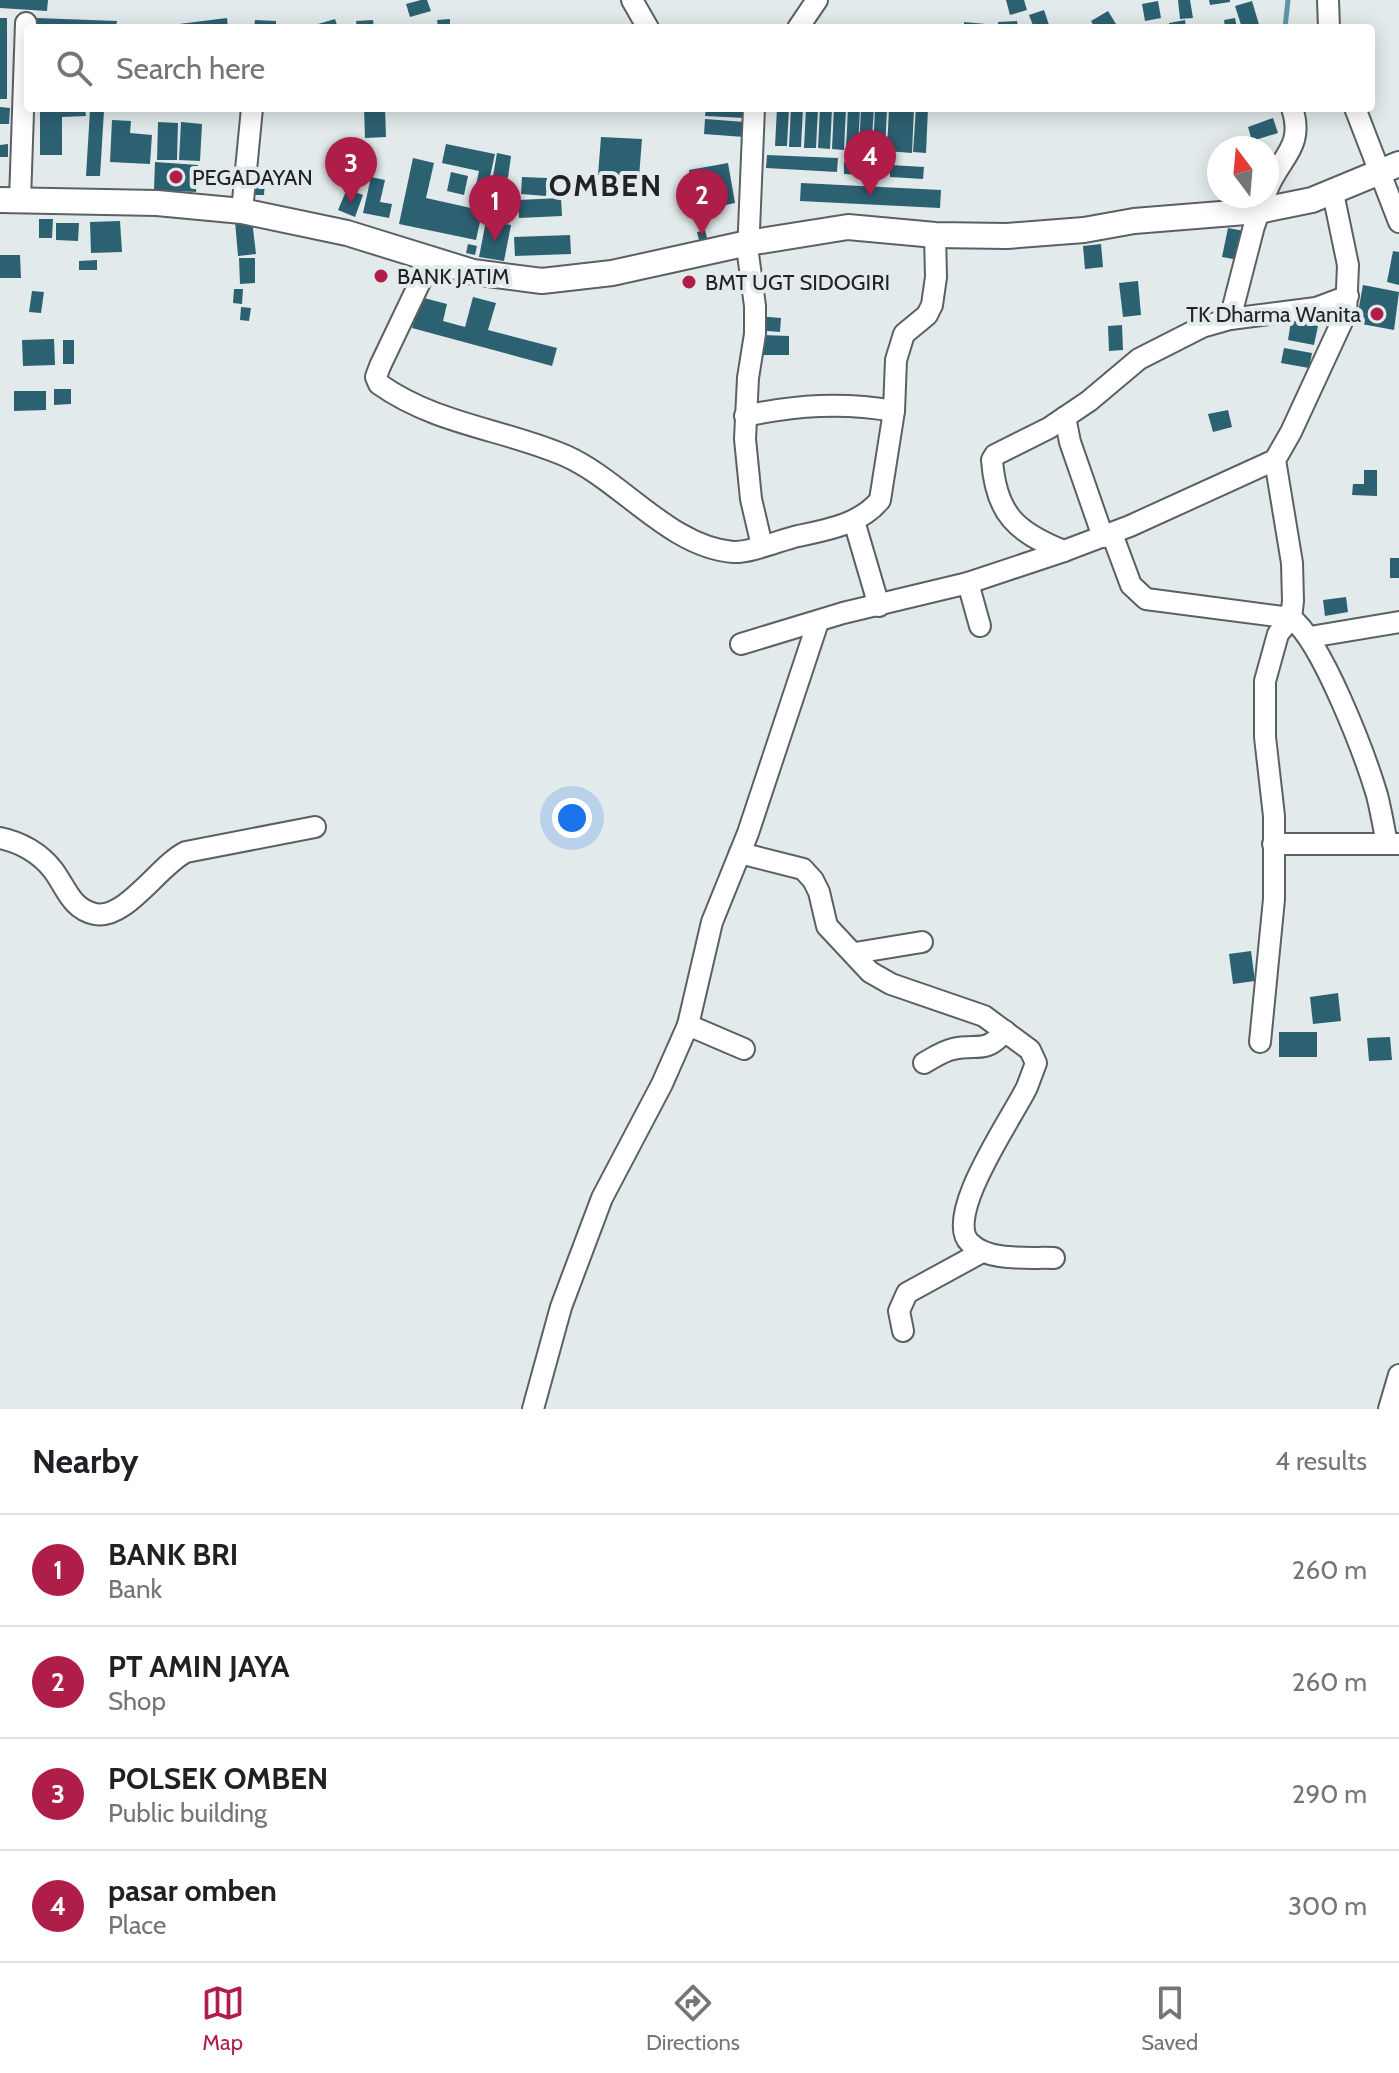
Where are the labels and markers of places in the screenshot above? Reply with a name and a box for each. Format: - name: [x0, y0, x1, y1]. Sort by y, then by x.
- pin: 4: [844, 130, 896, 196]
- pin: 3: [325, 137, 377, 203]
- place label: PEGADAYAN: [192, 164, 313, 191]
- marker: PEGADAYAN: [167, 168, 185, 186]
- pin: 2: [676, 169, 728, 235]
- pin: 1: [469, 175, 521, 241]
- place label: BANK JATIM: [397, 263, 510, 290]
- marker: BANK JATIM: [372, 267, 390, 285]
- place label: BMT UGT SIDOGIRI: [705, 269, 890, 296]
- marker: BMT UGT SIDOGIRI: [680, 273, 698, 291]
- place label: TK Dharma Wanita: [1186, 301, 1361, 328]
- marker: TK Dharma Wanita: [1368, 305, 1386, 323]

